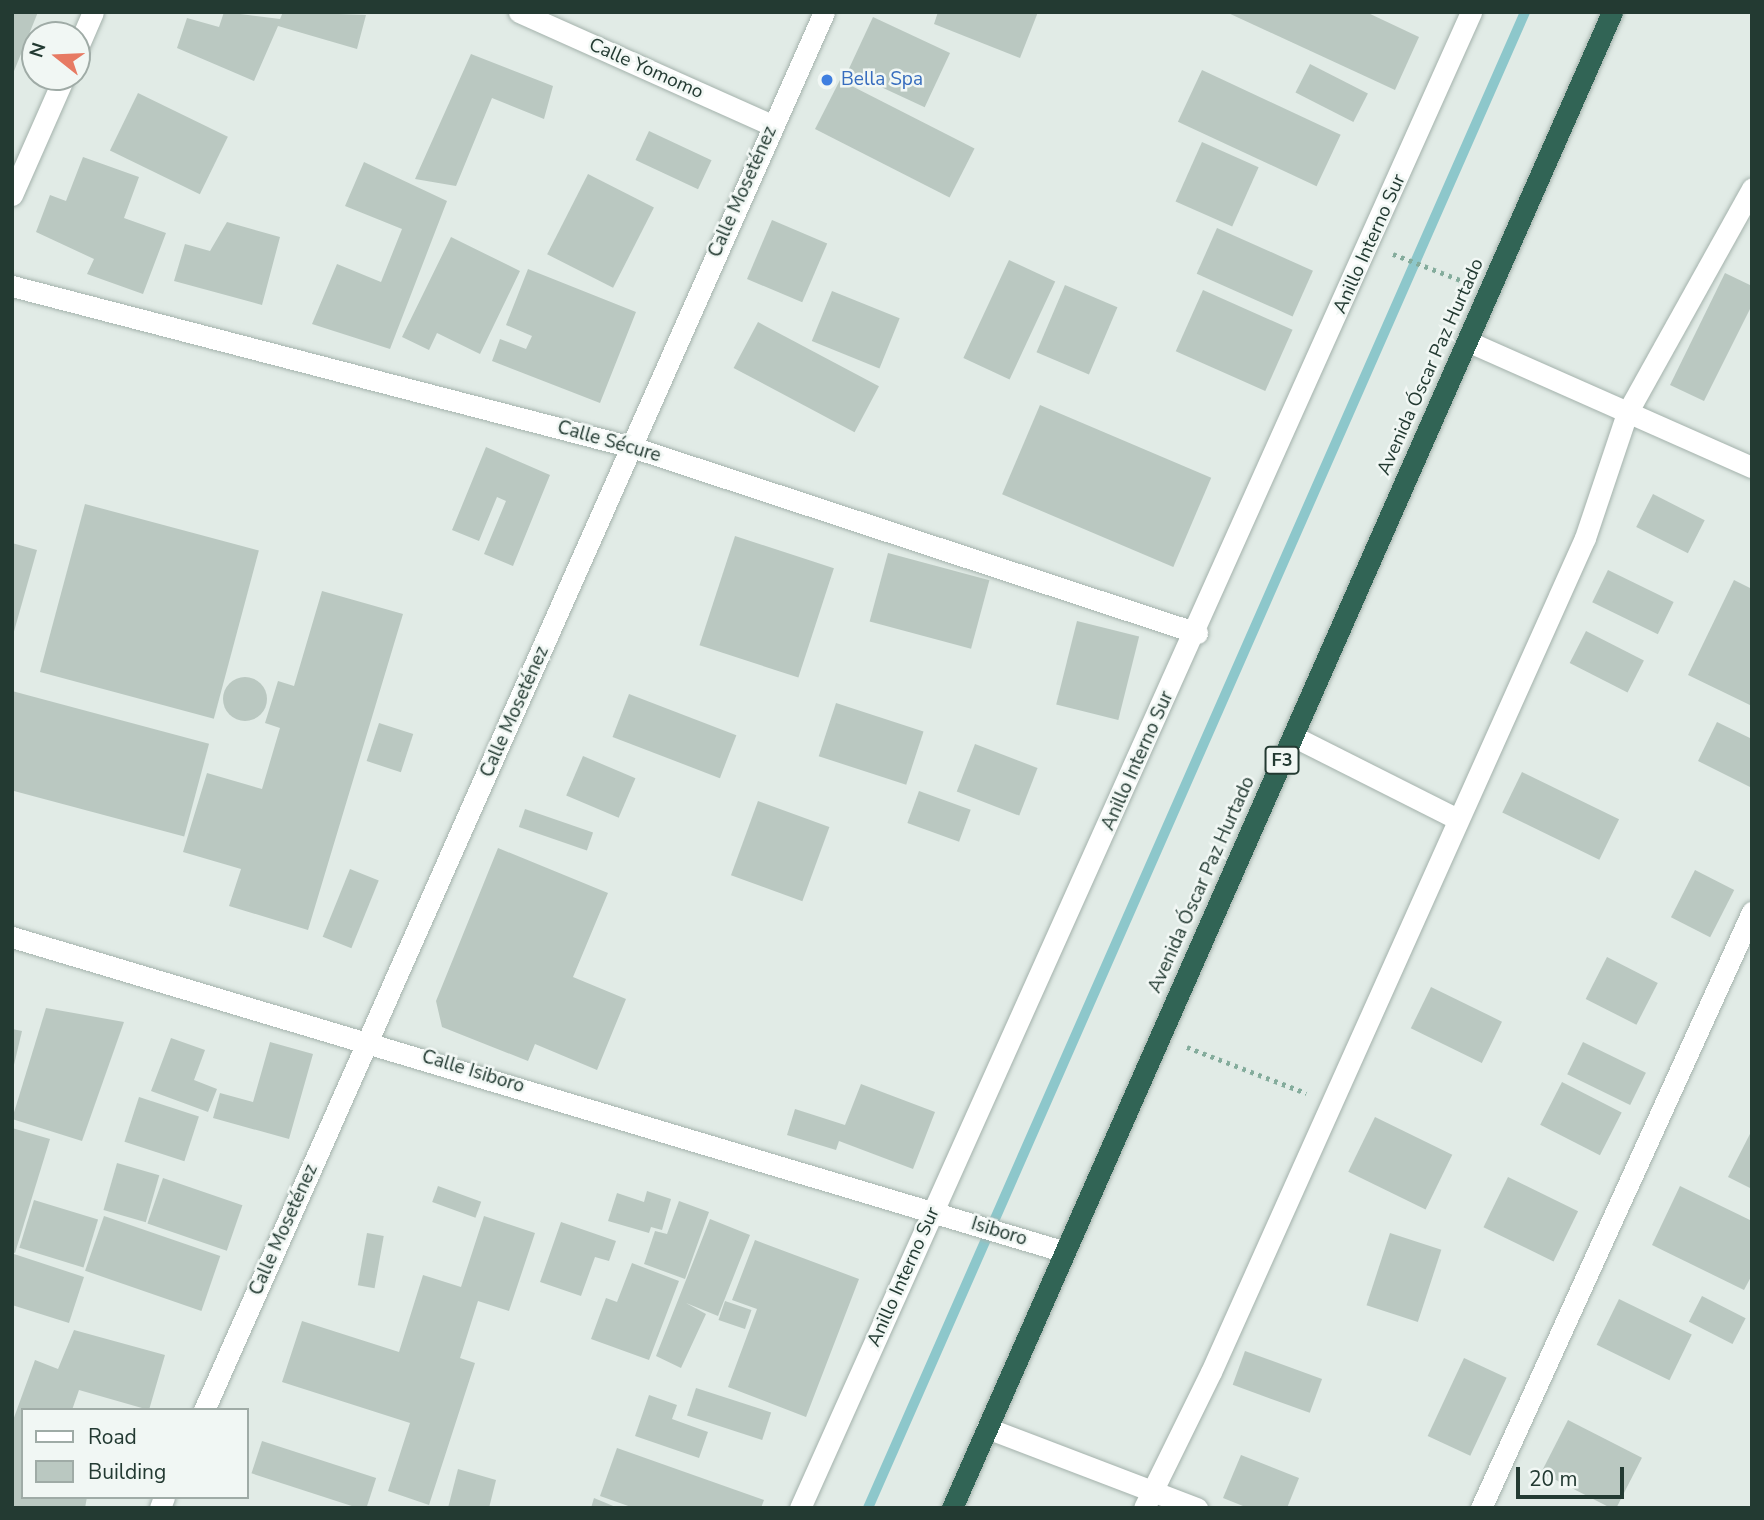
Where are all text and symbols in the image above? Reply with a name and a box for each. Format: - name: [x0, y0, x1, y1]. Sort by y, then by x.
- north arrow: [21, 21, 91, 91]
- street label: Calle Yomomo: [585, 34, 707, 104]
- text: N: [23, 39, 52, 61]
- place label: Bella Spa: [841, 69, 923, 91]
- marker: Bella Spa: [819, 72, 835, 88]
- street label: Calle Moseténez: [704, 123, 782, 261]
- street label: Anillo Interno Sur: [1329, 171, 1411, 317]
- street label: Avenida Óscar Paz Hurtado: [1373, 255, 1489, 479]
- street label: Calle Sécure: [555, 416, 663, 468]
- street label: Calle Moseténez: [476, 643, 554, 781]
- street label: Anillo Interno Sur: [1097, 688, 1179, 834]
- road number: F3: [1264, 746, 1300, 774]
- street label: Avenida Óscar Paz Hurtado: [1144, 773, 1260, 997]
- street label: Calle Isiboro: [419, 1046, 527, 1098]
- street label: Calle Moseténez: [245, 1161, 323, 1299]
- street label: Anillo Interno Sur: [863, 1204, 945, 1350]
- street label: Isiboro: [968, 1213, 1030, 1251]
- legend: [21, 1408, 248, 1499]
- text: Road: [88, 1423, 137, 1451]
- scale bar: [1519, 1454, 1628, 1498]
- text: Building: [88, 1458, 166, 1486]
- text: 20 m: [1529, 1465, 1578, 1493]

